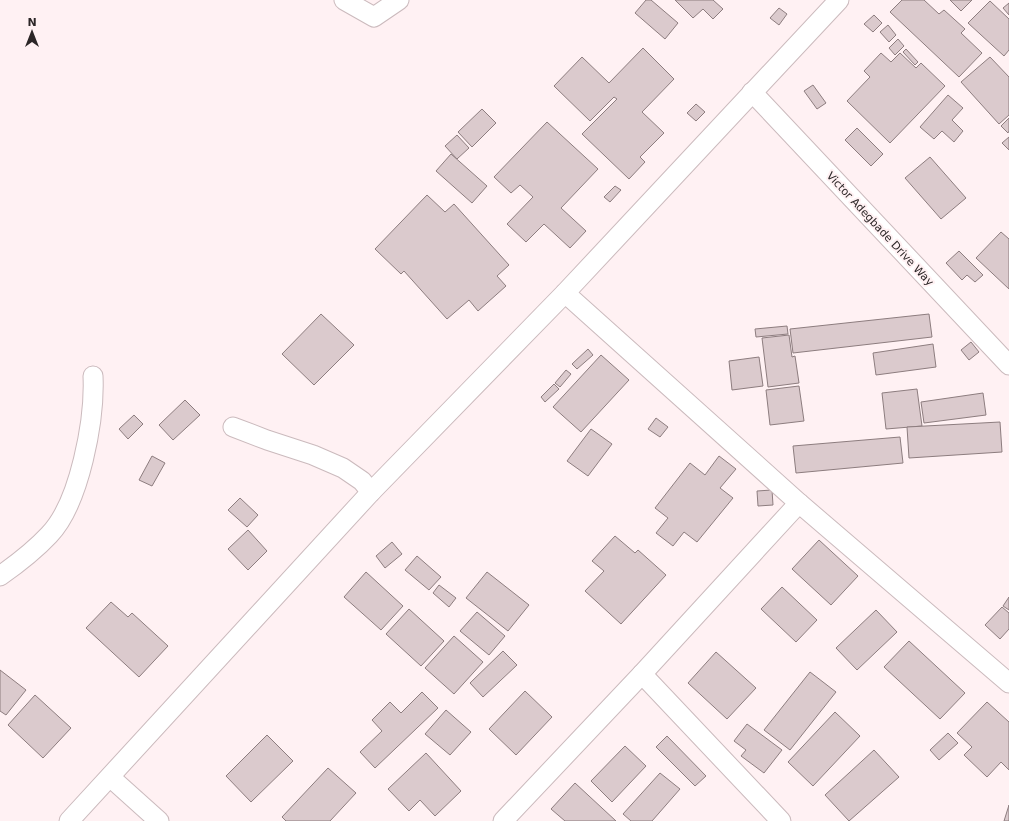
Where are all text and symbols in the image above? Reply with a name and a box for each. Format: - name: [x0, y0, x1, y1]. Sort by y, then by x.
- north arrow: [12, 12, 52, 52]
- text: N: [27, 16, 37, 29]
- street label: Victor Adegbade Drive Way: [824, 169, 936, 289]

